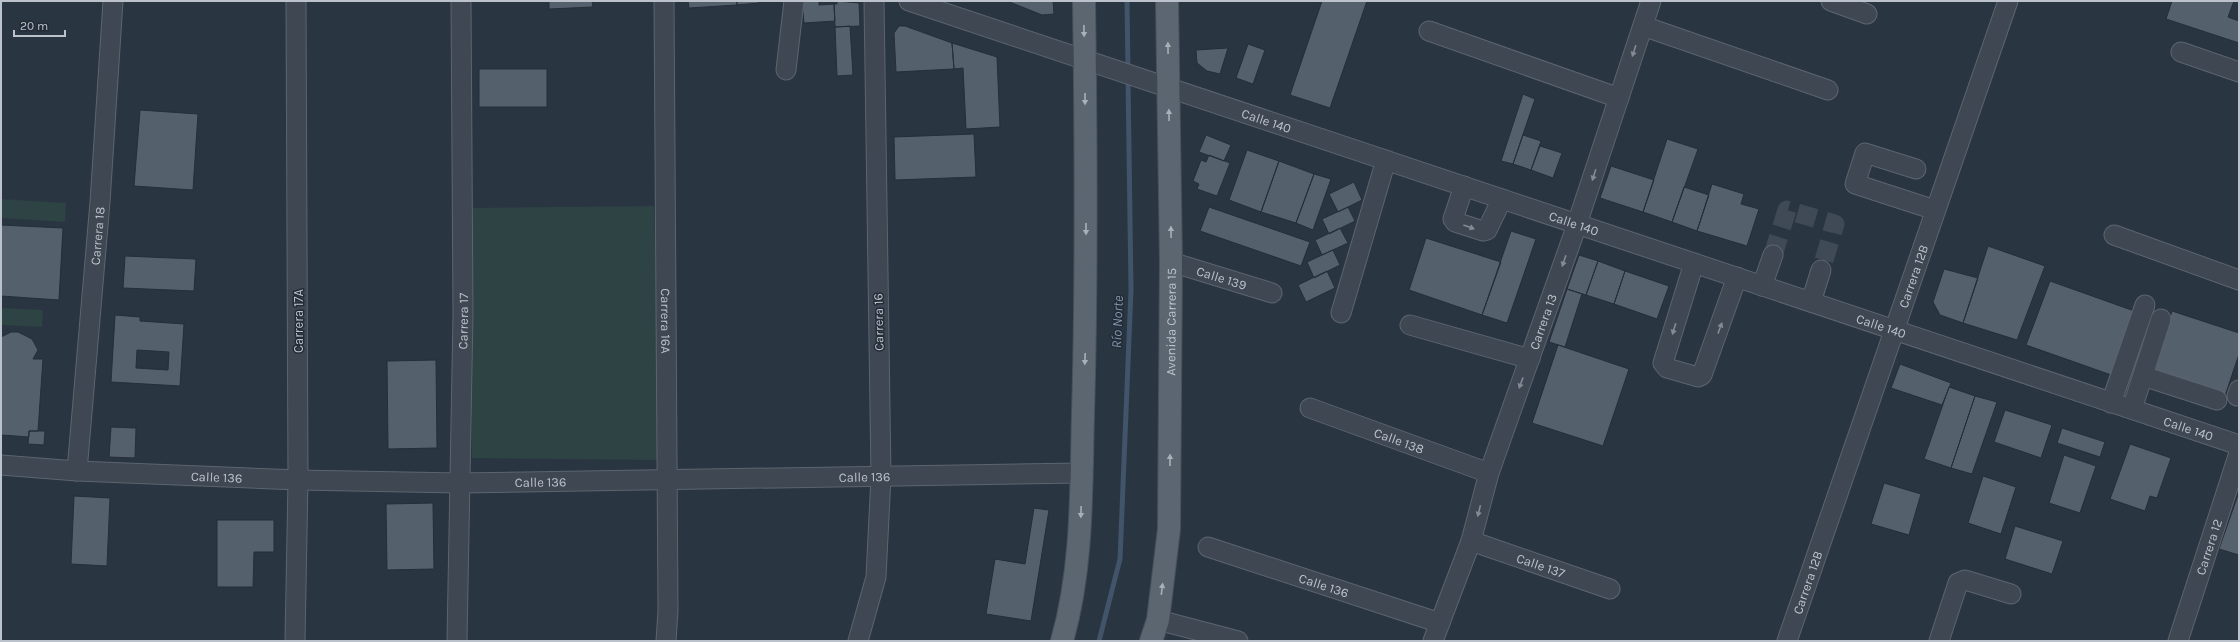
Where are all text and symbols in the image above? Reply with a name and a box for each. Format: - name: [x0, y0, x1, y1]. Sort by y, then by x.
- scale bar: [14, 12, 65, 38]
- text: 20 m: [20, 19, 48, 33]
- one-way arrow: [1081, 25, 1087, 38]
- one-way arrow: [1165, 41, 1171, 54]
- one-way arrow: [1631, 46, 1637, 58]
- one-way arrow: [1082, 93, 1088, 106]
- street label: Calle 140: [1240, 106, 1294, 136]
- one-way arrow: [1166, 109, 1173, 121]
- one-way arrow: [1590, 169, 1596, 181]
- street label: Carrera 18: [88, 206, 108, 266]
- street label: Calle 140: [1547, 208, 1601, 239]
- one-way arrow: [1082, 223, 1089, 235]
- one-way arrow: [1463, 224, 1475, 230]
- one-way arrow: [1168, 225, 1174, 238]
- street label: Carrera 12B: [1896, 243, 1931, 310]
- one-way arrow: [1561, 255, 1567, 267]
- street label: Calle 139: [1195, 263, 1248, 293]
- street label: Avenida Carrera 15: [1163, 268, 1179, 376]
- street label: Carrera 17A: [291, 288, 306, 353]
- street label: Carrera 16A: [658, 288, 673, 354]
- street label: Carrera 13: [1526, 292, 1560, 352]
- street label: Carrera 17: [455, 293, 471, 350]
- street label: Carrera 16: [870, 293, 887, 351]
- water label: Río Norte: [1108, 295, 1127, 349]
- street label: Calle 140: [1854, 311, 1908, 341]
- one-way arrow: [1717, 321, 1723, 333]
- one-way arrow: [1671, 323, 1677, 335]
- one-way arrow: [1082, 353, 1088, 366]
- one-way arrow: [1518, 378, 1524, 390]
- street label: Calle 140: [2162, 413, 2215, 444]
- street label: Calle 138: [1372, 425, 1426, 457]
- one-way arrow: [1166, 454, 1173, 466]
- street label: Calle 136: [191, 469, 243, 486]
- street label: Calle 136: [839, 469, 890, 485]
- street label: Calle 136: [515, 474, 566, 490]
- one-way arrow: [1476, 505, 1482, 517]
- one-way arrow: [1078, 506, 1084, 519]
- street label: Carrera 12: [2193, 517, 2225, 577]
- street label: Carrera 12B: [1790, 549, 1826, 616]
- street label: Calle 137: [1515, 550, 1567, 581]
- street label: Calle 136: [1297, 570, 1351, 601]
- one-way arrow: [1159, 583, 1165, 595]

